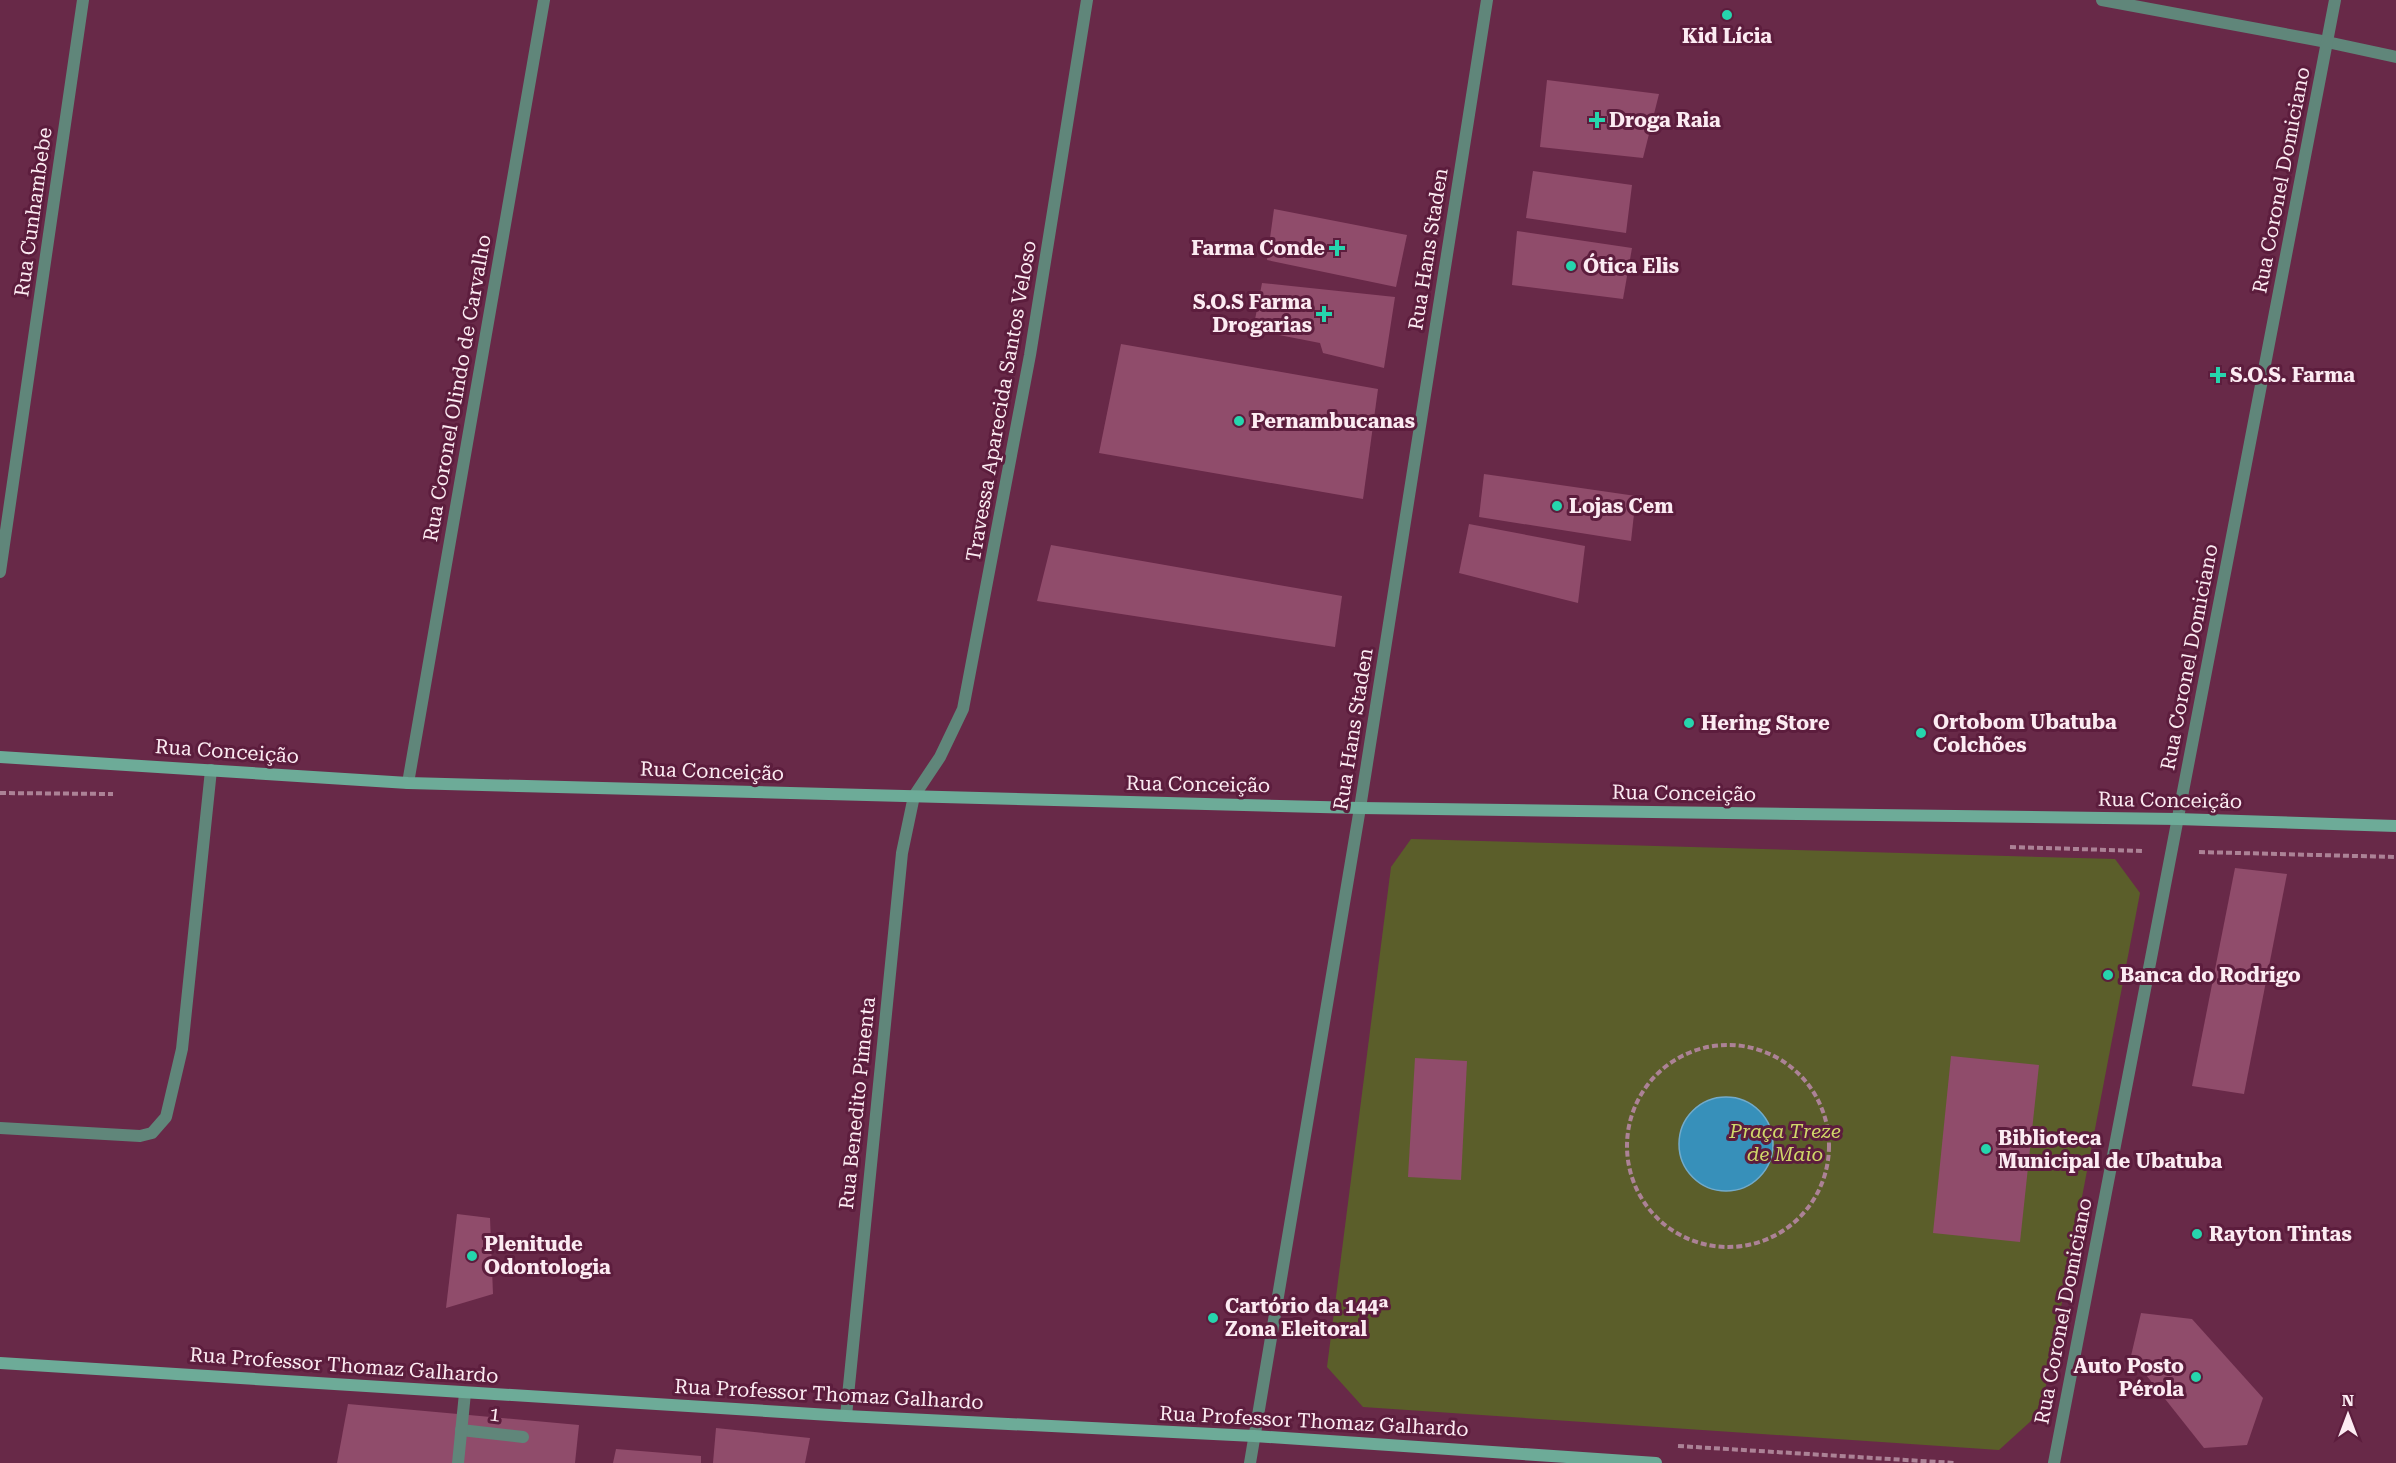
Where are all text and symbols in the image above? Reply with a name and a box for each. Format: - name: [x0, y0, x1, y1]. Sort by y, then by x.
- marker: Kid Lícia: [1720, 8, 1734, 22]
- place label: Kid Lícia: [1682, 24, 1772, 48]
- street label: Rua Coronel Domiciano: [2247, 65, 2315, 295]
- place label: Droga Raia: [1609, 108, 1721, 132]
- marker: Droga Raia: [1590, 113, 1604, 127]
- street label: Rua Cunhambebe: [9, 126, 57, 298]
- street label: Rua Hans Staden: [1403, 166, 1453, 332]
- street label: Rua Coronel Olindo de Carvalho: [418, 233, 496, 543]
- place label: Farma Conde: [1191, 236, 1325, 260]
- street label: Travessa Aparecida Santos Veloso: [961, 239, 1041, 563]
- marker: Farma Conde: [1330, 241, 1344, 255]
- place label: Ótica Elis: [1583, 253, 1679, 278]
- marker: Ótica Elis: [1564, 259, 1578, 273]
- place label: S.O.S Farma Drogarias: [1193, 290, 1312, 337]
- marker: S.O.S Farma Drogarias: [1317, 307, 1331, 321]
- place label: S.O.S. Farma: [2230, 363, 2355, 387]
- marker: S.O.S. Farma: [2211, 368, 2225, 382]
- place label: Pernambucanas: [1251, 409, 1415, 433]
- marker: Pernambucanas: [1232, 414, 1246, 428]
- place label: Lojas Cem: [1569, 494, 1674, 518]
- marker: Lojas Cem: [1550, 499, 1564, 513]
- street label: Rua Coronel Domiciano: [2155, 542, 2223, 772]
- street label: Rua Hans Staden: [1328, 646, 1378, 812]
- place label: Ortobom Ubatuba Colchões: [1933, 710, 2117, 757]
- place label: Hering Store: [1701, 711, 1830, 735]
- marker: Hering Store: [1682, 716, 1696, 730]
- marker: Ortobom Ubatuba Colchões: [1914, 726, 1928, 740]
- street label: Rua Conceição: [154, 734, 300, 768]
- street label: Rua Conceição: [640, 756, 784, 786]
- street label: Rua Conceição: [1126, 771, 1270, 797]
- street label: Rua Conceição: [1612, 780, 1756, 806]
- street label: Rua Conceição: [2098, 787, 2242, 813]
- place label: Banca do Rodrigo: [2120, 963, 2301, 987]
- marker: Banca do Rodrigo: [2101, 968, 2115, 982]
- street label: Rua Benedito Pimenta: [834, 995, 880, 1211]
- park label: Praça Treze de Maio: [1728, 1119, 1841, 1166]
- place label: Biblioteca Municipal de Ubatuba: [1998, 1126, 2222, 1173]
- marker: Biblioteca Municipal de Ubatuba: [1979, 1142, 1993, 1156]
- street label: Rua Coronel Domiciano: [2029, 1196, 2097, 1426]
- place label: Rayton Tintas: [2209, 1222, 2352, 1246]
- marker: Rayton Tintas: [2190, 1227, 2204, 1241]
- place label: Plenitude Odontologia: [484, 1232, 611, 1279]
- marker: Plenitude Odontologia: [465, 1249, 479, 1263]
- place label: Cartório da 144ª Zona Eleitoral: [1225, 1294, 1388, 1341]
- marker: Cartório da 144ª Zona Eleitoral: [1206, 1311, 1220, 1325]
- street label: Rua Professor Thomaz Galhardo: [189, 1342, 499, 1388]
- place label: Auto Posto Pérola: [2074, 1354, 2184, 1401]
- marker: Auto Posto Pérola: [2189, 1370, 2203, 1384]
- street label: Rua Professor Thomaz Galhardo: [674, 1374, 984, 1414]
- north arrow: [2318, 1385, 2378, 1445]
- text: N: [2342, 1391, 2354, 1410]
- street label: 1: [488, 1401, 502, 1427]
- street label: Rua Professor Thomaz Galhardo: [1159, 1401, 1469, 1441]

